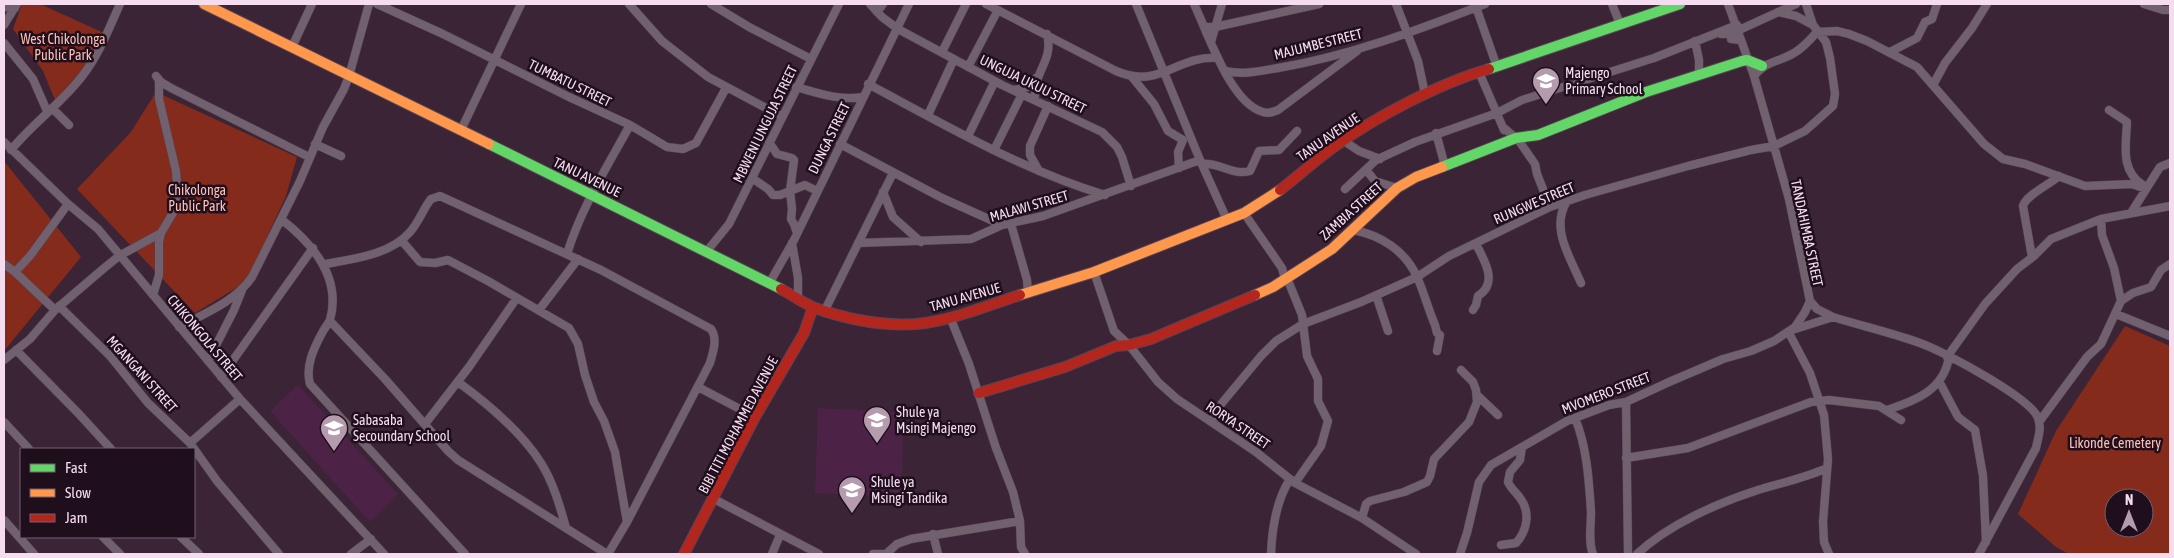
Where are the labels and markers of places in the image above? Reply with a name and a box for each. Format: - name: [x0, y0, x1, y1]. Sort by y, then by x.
- place label: Majengo Primary School: [1565, 65, 1643, 97]
- school or university icon: Majengo Primary School: [1531, 66, 1561, 105]
- place label: Shule ya Msingi Majengo: [896, 404, 976, 436]
- school or university icon: Shule ya Msingi Majengo: [862, 405, 892, 444]
- place label: Sabasaba Secoundary School: [353, 412, 450, 444]
- school or university icon: Sabasaba Secoundary School: [319, 413, 349, 452]
- place label: Shule ya Msingi Tandika: [871, 474, 947, 506]
- school or university icon: Shule ya Msingi Tandika: [837, 475, 867, 514]

